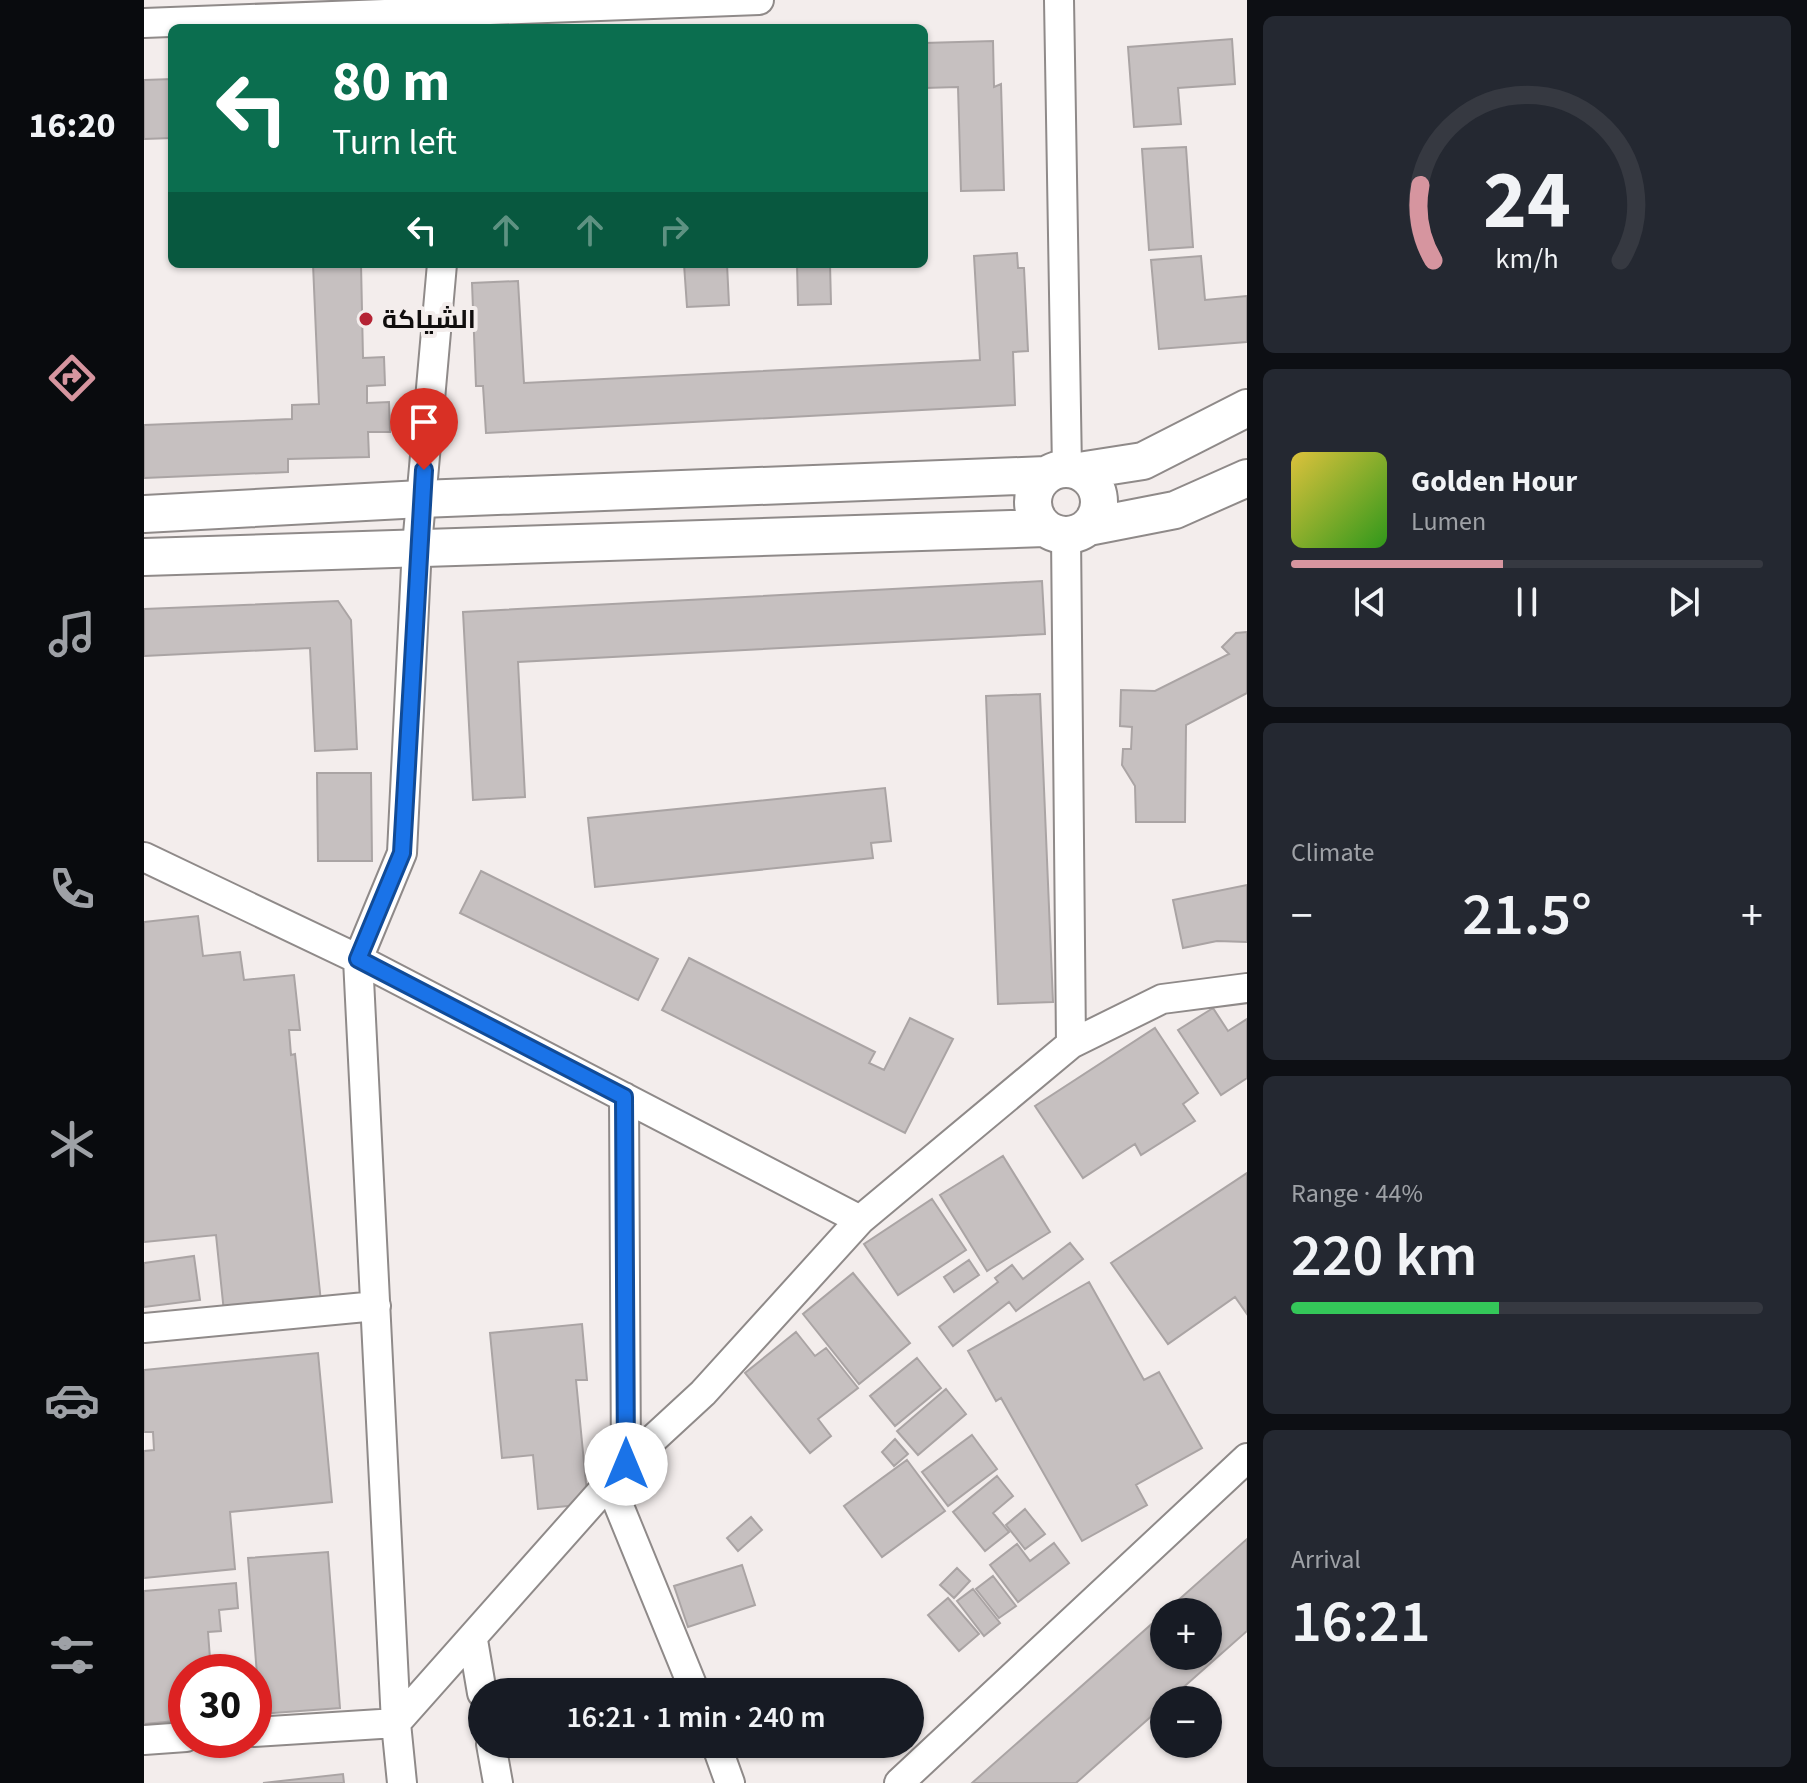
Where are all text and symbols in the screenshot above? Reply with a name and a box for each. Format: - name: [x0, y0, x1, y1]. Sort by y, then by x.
- text: 80 m: [332, 43, 450, 122]
- icon: left: [200, 56, 304, 160]
- text: 16:20: [29, 100, 115, 151]
- text: Turn left: [332, 117, 457, 168]
- text: 24: [1483, 141, 1571, 259]
- icon: left: [400, 208, 444, 252]
- icon: ahead: [484, 208, 528, 252]
- icon: ahead: [568, 208, 612, 252]
- icon: right: [652, 208, 696, 252]
- text: km/h: [1495, 239, 1559, 279]
- place label: الشياكة: [382, 301, 476, 338]
- marker: الشياكة: [357, 310, 375, 328]
- icon: directions: [44, 350, 100, 406]
- pin: [390, 388, 458, 470]
- icon: arrive: [402, 400, 446, 444]
- text: Golden Hour: [1411, 460, 1577, 503]
- text: Lumen: [1411, 503, 1486, 540]
- icon: previous: [1348, 580, 1392, 624]
- icon: pause: [1505, 580, 1549, 624]
- icon: next: [1662, 580, 1706, 624]
- icon: music: [44, 606, 100, 662]
- text: Climate: [1291, 834, 1375, 871]
- icon: phone: [44, 861, 100, 917]
- text: 21.5°: [1462, 873, 1592, 958]
- text: −: [1291, 885, 1313, 948]
- text: +: [1741, 885, 1763, 948]
- icon: climate: [44, 1116, 100, 1172]
- text: Range · 44%: [1291, 1175, 1423, 1212]
- text: 220 km: [1291, 1214, 1477, 1299]
- icon: car: [44, 1372, 100, 1428]
- position arrow: [584, 1422, 668, 1506]
- text: Arrival: [1291, 1541, 1361, 1578]
- text: 16:21: [1291, 1580, 1431, 1665]
- map controls: [1150, 1598, 1222, 1758]
- button: +: [1150, 1598, 1222, 1670]
- icon: filters: [44, 1627, 100, 1683]
- speed limit sign: 30: [168, 1654, 272, 1758]
- button: −: [1150, 1686, 1222, 1758]
- text: 16:21 · 1 min · 240 m: [566, 1696, 826, 1739]

